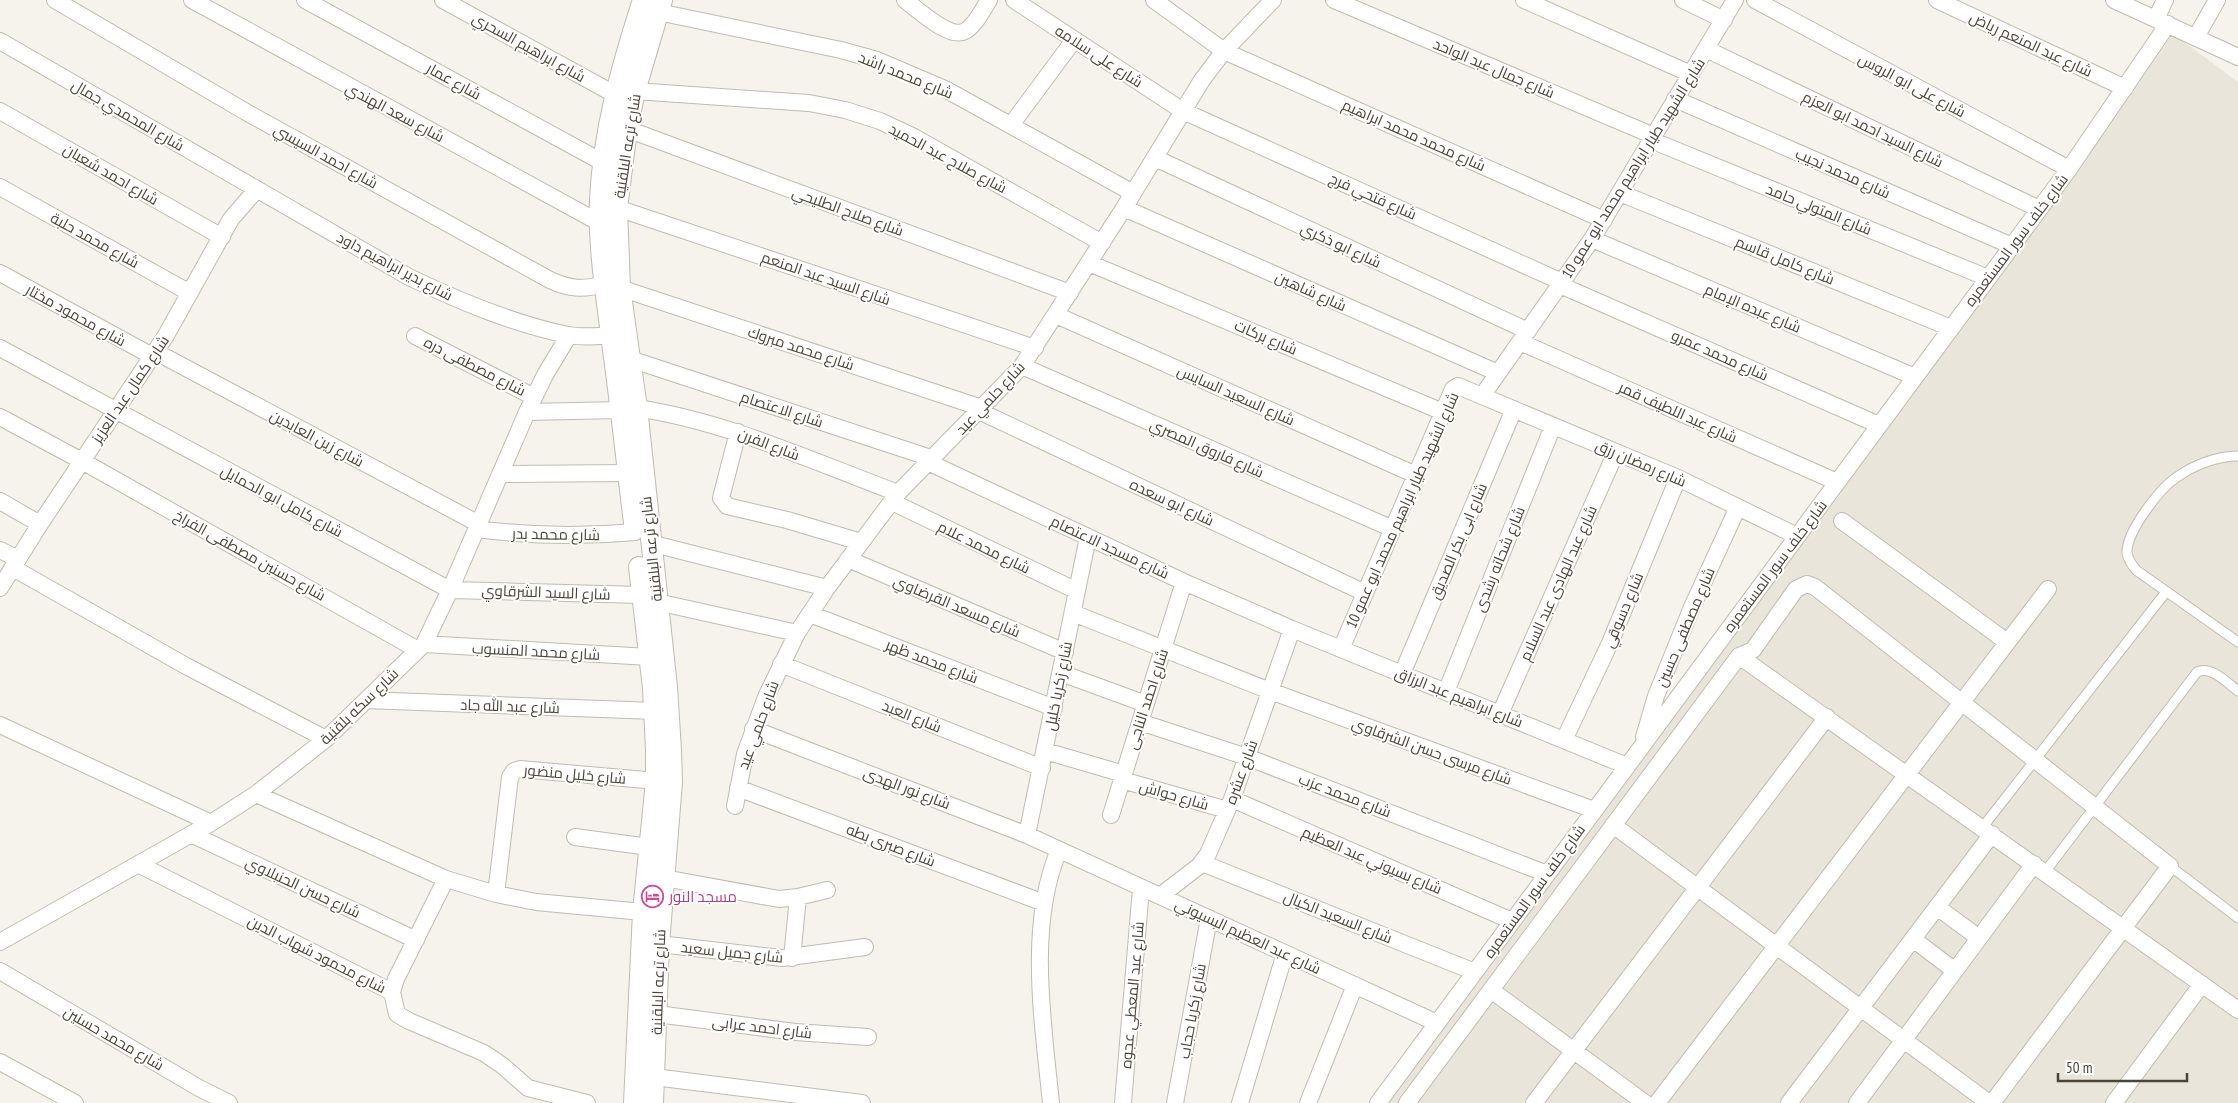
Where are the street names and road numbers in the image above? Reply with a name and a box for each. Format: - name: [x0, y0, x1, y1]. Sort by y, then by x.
- street label: شارع عبد المنعم رياض: [1966, 7, 2096, 83]
- street label: شارع ابراهيم السحري: [468, 8, 589, 89]
- street label: شارع على سلامه: [1050, 21, 1146, 93]
- street label: شارع جمال عبد الواحد: [1430, 34, 1558, 104]
- street label: شارع محمد راشد: [855, 47, 956, 105]
- street label: شارع على ابو الروس: [1854, 49, 1969, 123]
- street label: شارع الشهيد طيار ابراهيم محمد ابو عمو 10: [1557, 54, 1711, 283]
- street label: شارع عمار: [421, 58, 485, 106]
- street label: شارع المحمدي جمال: [67, 75, 188, 158]
- street label: شارع سعد الهندي: [341, 78, 448, 149]
- street label: شارع السيد احمد ابو العزم: [1799, 87, 1946, 173]
- street label: شارع ترعه البلقنية: [609, 92, 647, 200]
- street label: شارع محمد محمد ابراهيم: [1338, 95, 1489, 177]
- street label: شارع صلاح عبد الحميد: [885, 119, 1010, 199]
- street label: شارع احمد السيسي: [269, 120, 381, 195]
- street label: شارع احمد شعبان: [59, 139, 162, 211]
- street label: شارع محمد نجيب: [1792, 144, 1893, 204]
- street label: شارع فتحي فرج: [1325, 168, 1420, 226]
- street label: شارع خلف سور المستعمره: [1960, 170, 2074, 311]
- street label: شارع المتولي حامد: [1762, 179, 1875, 242]
- street label: شارع صلاح الطليحي: [789, 182, 906, 243]
- street label: شارع محمد حلبة: [46, 208, 143, 274]
- street label: شارع ابو ذكري: [1296, 218, 1384, 275]
- street label: شارع بدير ابراهيم داود: [333, 227, 456, 306]
- street label: شارع كامل قاسم: [1732, 231, 1837, 290]
- street label: شارع السيد عبد المنعم: [758, 247, 893, 311]
- street label: شارع شاهين: [1272, 267, 1350, 317]
- street label: شارع محمود مختار: [21, 279, 129, 352]
- street label: شارع عبده الإمام: [1701, 279, 1804, 339]
- street label: شارع بركات: [1231, 315, 1300, 361]
- street label: شارع محمد مبروك: [745, 322, 857, 376]
- street label: شارع محمد عمرو: [1668, 325, 1771, 387]
- street label: شارع كمال عبد العزيز: [86, 332, 175, 448]
- street label: شارع مصطفى دره: [420, 332, 529, 402]
- street label: شارع حلمي عيد: [951, 357, 1031, 441]
- street label: شارع السعيد السايس: [1173, 361, 1298, 431]
- street label: شارع عبد اللطيف قمر: [1614, 377, 1740, 449]
- street label: شارع الاعتصام: [738, 387, 826, 433]
- street label: شارع الشهيد طيار ابراهيم محمد ابو عمو 10: [1341, 389, 1465, 632]
- street label: شارع زين العابدين: [266, 405, 367, 472]
- street label: شارع فاروق المصري: [1146, 414, 1267, 484]
- street label: شارع الفرن: [735, 424, 803, 466]
- street label: شارع رمضان رزق: [1592, 435, 1689, 493]
- street label: شارع كامل ابو الحمايل: [217, 461, 346, 543]
- street label: شارع ابو سعده: [1126, 474, 1217, 532]
- street label: شارع ابى بكر الصديق: [1425, 480, 1493, 603]
- street label: شارع ترعه البلقنية: [636, 495, 668, 603]
- street label: شارع خلف سور المستعمره: [1719, 496, 1833, 637]
- street label: شارع عبد الهادى عبد السلام: [1515, 502, 1603, 664]
- street label: شارع شحاته رشدى: [1469, 504, 1531, 615]
- street label: شارع حسنين مصطفى الفراخ: [170, 505, 329, 606]
- street label: شارع مسجد الاعتصام: [1047, 511, 1172, 585]
- street label: شارع محمد علام: [934, 516, 1033, 579]
- street label: شارع محمد بدر: [511, 524, 600, 546]
- street label: شارع مصطفى حسين: [1651, 564, 1721, 690]
- street label: شارع دسوقي: [1599, 569, 1650, 652]
- street label: شارع مسعد القرضاوي: [889, 571, 1023, 644]
- street label: شارع السيد الشرقاوي: [481, 580, 611, 607]
- street label: شارع محمد ظهر: [881, 634, 981, 689]
- street label: شارع محمد المنسوب: [471, 638, 601, 666]
- street label: شارع زكريا خليل: [1040, 640, 1078, 733]
- street label: شارع احمد الناجى: [1122, 646, 1174, 752]
- street label: شارع ابراهيم عبد الرزاق: [1391, 663, 1526, 733]
- street label: شارع سكه بلقنية: [316, 664, 404, 750]
- street label: شارع حلمي عيد: [733, 678, 786, 773]
- street label: شارع عبد الله جاد: [460, 695, 560, 719]
- street label: شارع العبد: [879, 696, 944, 738]
- street label: شارع مرسى حسن الشرقاوي: [1348, 713, 1515, 792]
- street label: شارع عشره: [1221, 737, 1263, 807]
- street label: شارع خليل منضور: [522, 760, 627, 790]
- street label: شارع نور الهدى: [860, 763, 953, 815]
- street label: شارع محمد عزب: [1295, 769, 1394, 823]
- street label: شارع حواش: [1136, 776, 1211, 816]
- street label: شارع صبرى بطه: [843, 819, 938, 873]
- street label: شارع خلف سور المستعمره: [1479, 820, 1591, 963]
- street label: شارع بسيوني عبد العظيم: [1298, 822, 1445, 901]
- street label: شارع حسن الحنبلاوي: [241, 852, 363, 925]
- street label: شارع السعيد الكيال: [1280, 887, 1395, 949]
- street label: شارع عبد العظيم البسيوني: [1171, 894, 1324, 981]
- street label: شارع محمود شهاب الدين: [244, 911, 389, 999]
- street label: شارع عبد المعطي عجوه: [1116, 921, 1151, 1070]
- street label: شارع ترعه البلقنية: [647, 929, 671, 1035]
- street label: شارع جميل سعيد: [680, 937, 784, 969]
- street label: شارع زكريا حجاب: [1174, 962, 1212, 1061]
- street label: شارع محمد حسنين: [59, 1002, 168, 1076]
- street label: شارع احمد عرابى: [711, 1011, 813, 1045]

